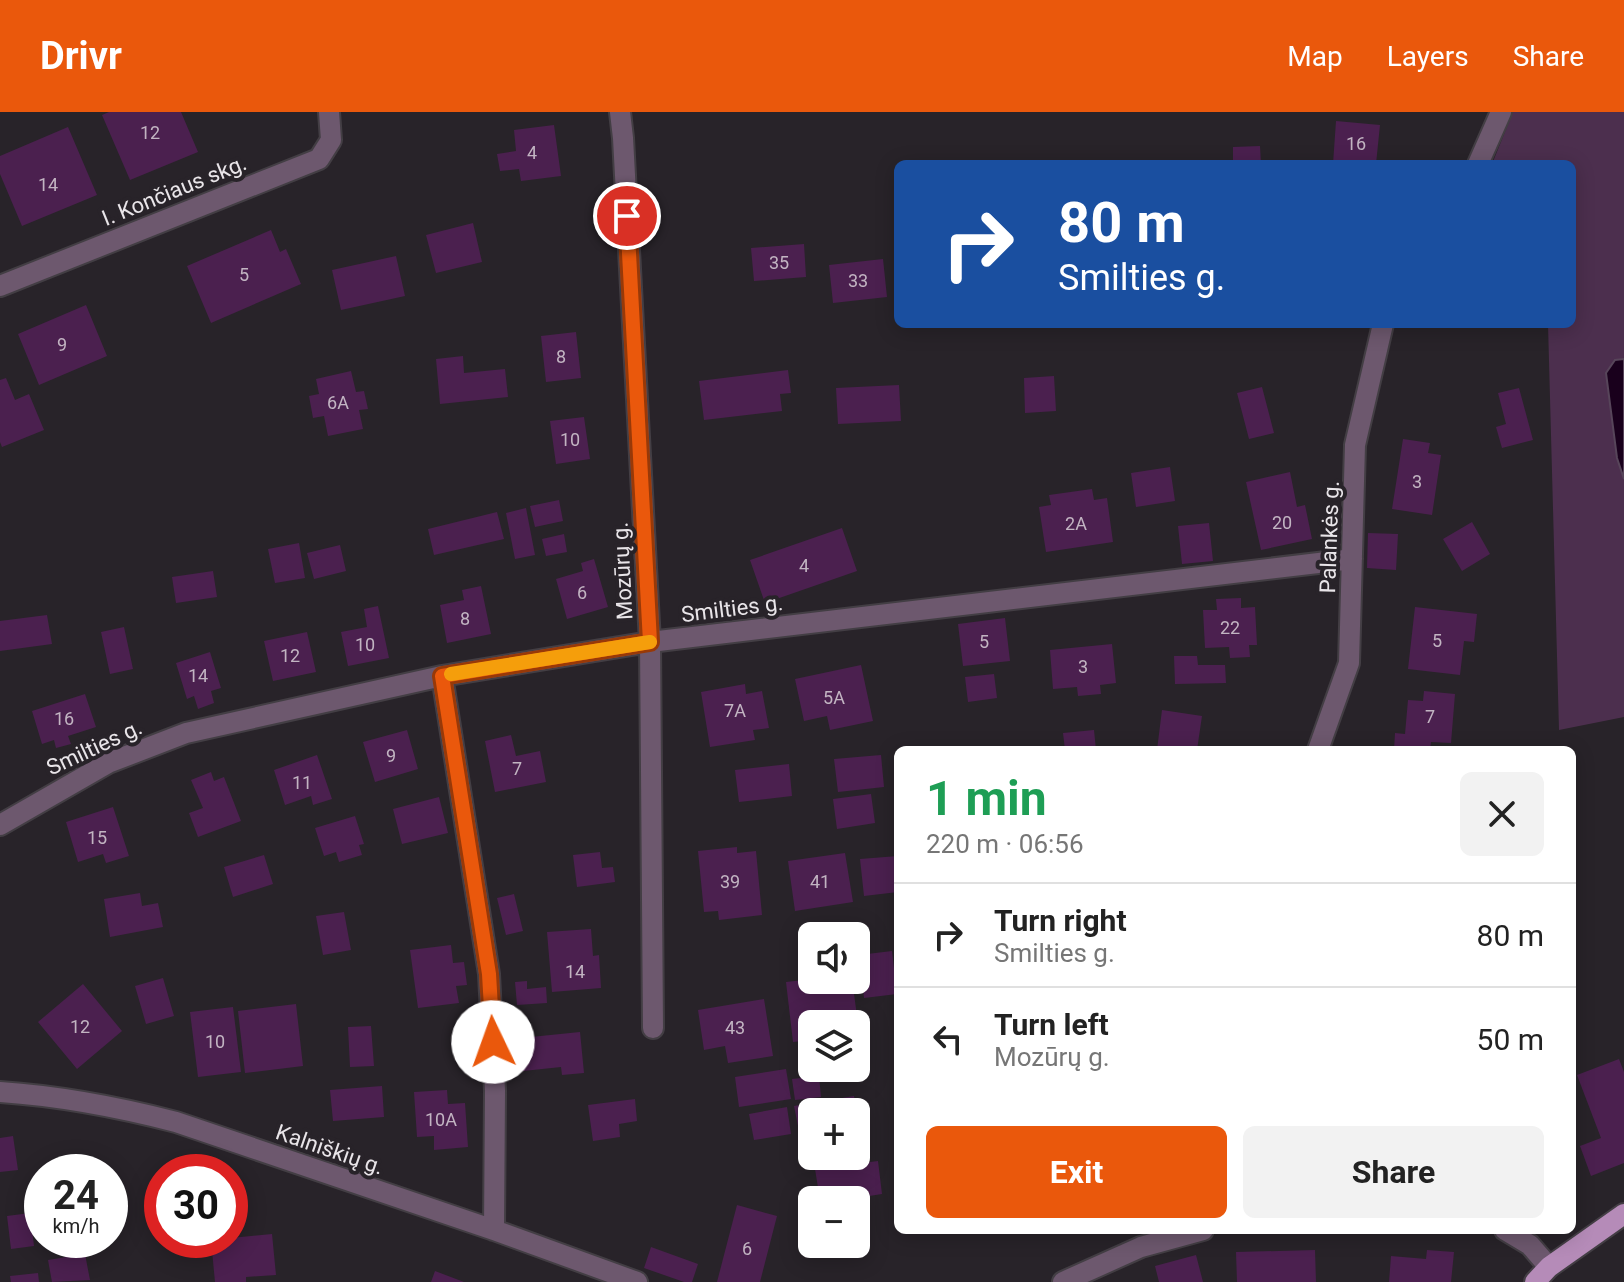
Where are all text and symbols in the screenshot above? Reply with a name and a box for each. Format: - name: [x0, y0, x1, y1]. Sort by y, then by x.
- text: Drivr: [40, 34, 122, 78]
- text: Map: [1287, 40, 1343, 73]
- text: Layers: [1387, 40, 1469, 73]
- text: Share: [1513, 40, 1584, 73]
- house number: 12: [140, 122, 160, 143]
- house number: 16: [1346, 133, 1366, 154]
- house number: 4: [527, 142, 537, 163]
- street label: I. Končiaus skg.: [98, 150, 250, 231]
- house number: 14: [38, 174, 58, 195]
- pin: [593, 182, 661, 250]
- text: 80 m: [1058, 190, 1185, 256]
- icon: right: [926, 192, 1030, 296]
- icon: arrive: [605, 194, 649, 238]
- house number: 35: [769, 252, 789, 273]
- text: Smilties g.: [1058, 257, 1225, 299]
- house number: 5: [239, 264, 249, 285]
- house number: 33: [848, 270, 868, 291]
- house number: 9: [57, 334, 67, 355]
- house number: 8: [556, 346, 566, 367]
- house number: 6A: [327, 392, 349, 413]
- house number: 10: [560, 429, 580, 450]
- house number: 3: [1412, 471, 1422, 492]
- street label: Palankės g.: [1315, 480, 1344, 594]
- house number: 20: [1272, 512, 1292, 533]
- house number: 2A: [1065, 513, 1087, 534]
- street label: Mozūrų g.: [607, 521, 638, 620]
- house number: 4: [799, 555, 809, 576]
- house number: 6: [577, 582, 587, 603]
- street label: Smilties g.: [680, 590, 784, 627]
- house number: 8: [460, 608, 470, 629]
- house number: 22: [1220, 617, 1240, 638]
- house number: 5: [1432, 630, 1442, 651]
- house number: 5: [979, 631, 989, 652]
- house number: 10: [355, 634, 375, 655]
- house number: 12: [280, 645, 300, 666]
- house number: 3: [1078, 656, 1088, 677]
- house number: 14: [188, 665, 208, 686]
- house number: 5A: [823, 687, 845, 708]
- house number: 7A: [724, 700, 746, 721]
- house number: 7: [1425, 706, 1435, 727]
- house number: 16: [54, 708, 74, 729]
- street label: Smilties g.: [43, 715, 146, 780]
- house number: 9: [386, 745, 396, 766]
- house number: 7: [512, 758, 522, 779]
- text: 1 min: [926, 770, 1047, 827]
- house number: 11: [292, 772, 312, 793]
- button: close: [1460, 772, 1544, 856]
- house number: 15: [87, 827, 107, 848]
- text: 220 m · 06:56: [926, 829, 1084, 859]
- house number: 39: [720, 871, 740, 892]
- house number: 41: [810, 871, 830, 892]
- text: Turn right: [994, 903, 1127, 938]
- icon: right: [926, 913, 970, 957]
- text: 80 m: [1477, 918, 1544, 953]
- map controls: [798, 922, 870, 1258]
- button: sound: [798, 922, 870, 994]
- text: Smilties g.: [994, 938, 1115, 968]
- house number: 14: [565, 961, 585, 982]
- position arrow: [451, 1000, 535, 1084]
- text: Turn left: [994, 1007, 1109, 1042]
- button: layers: [798, 1010, 870, 1082]
- house number: 12: [70, 1016, 90, 1037]
- house number: 43: [725, 1017, 745, 1038]
- icon: left: [926, 1017, 970, 1061]
- text: 50 m: [1477, 1022, 1544, 1057]
- house number: 10: [205, 1031, 225, 1052]
- text: Mozūrų g.: [994, 1042, 1110, 1072]
- button: +: [798, 1098, 870, 1170]
- house number: 10A: [425, 1109, 457, 1130]
- street label: Kalniškių g.: [273, 1119, 387, 1180]
- button: Exit: [926, 1126, 1227, 1218]
- button: Share: [1243, 1126, 1544, 1218]
- speed limit sign: 30: [144, 1154, 248, 1258]
- text: 24: [53, 1172, 99, 1219]
- button: −: [798, 1186, 870, 1258]
- text: km/h: [53, 1214, 99, 1238]
- house number: 6: [742, 1238, 752, 1259]

